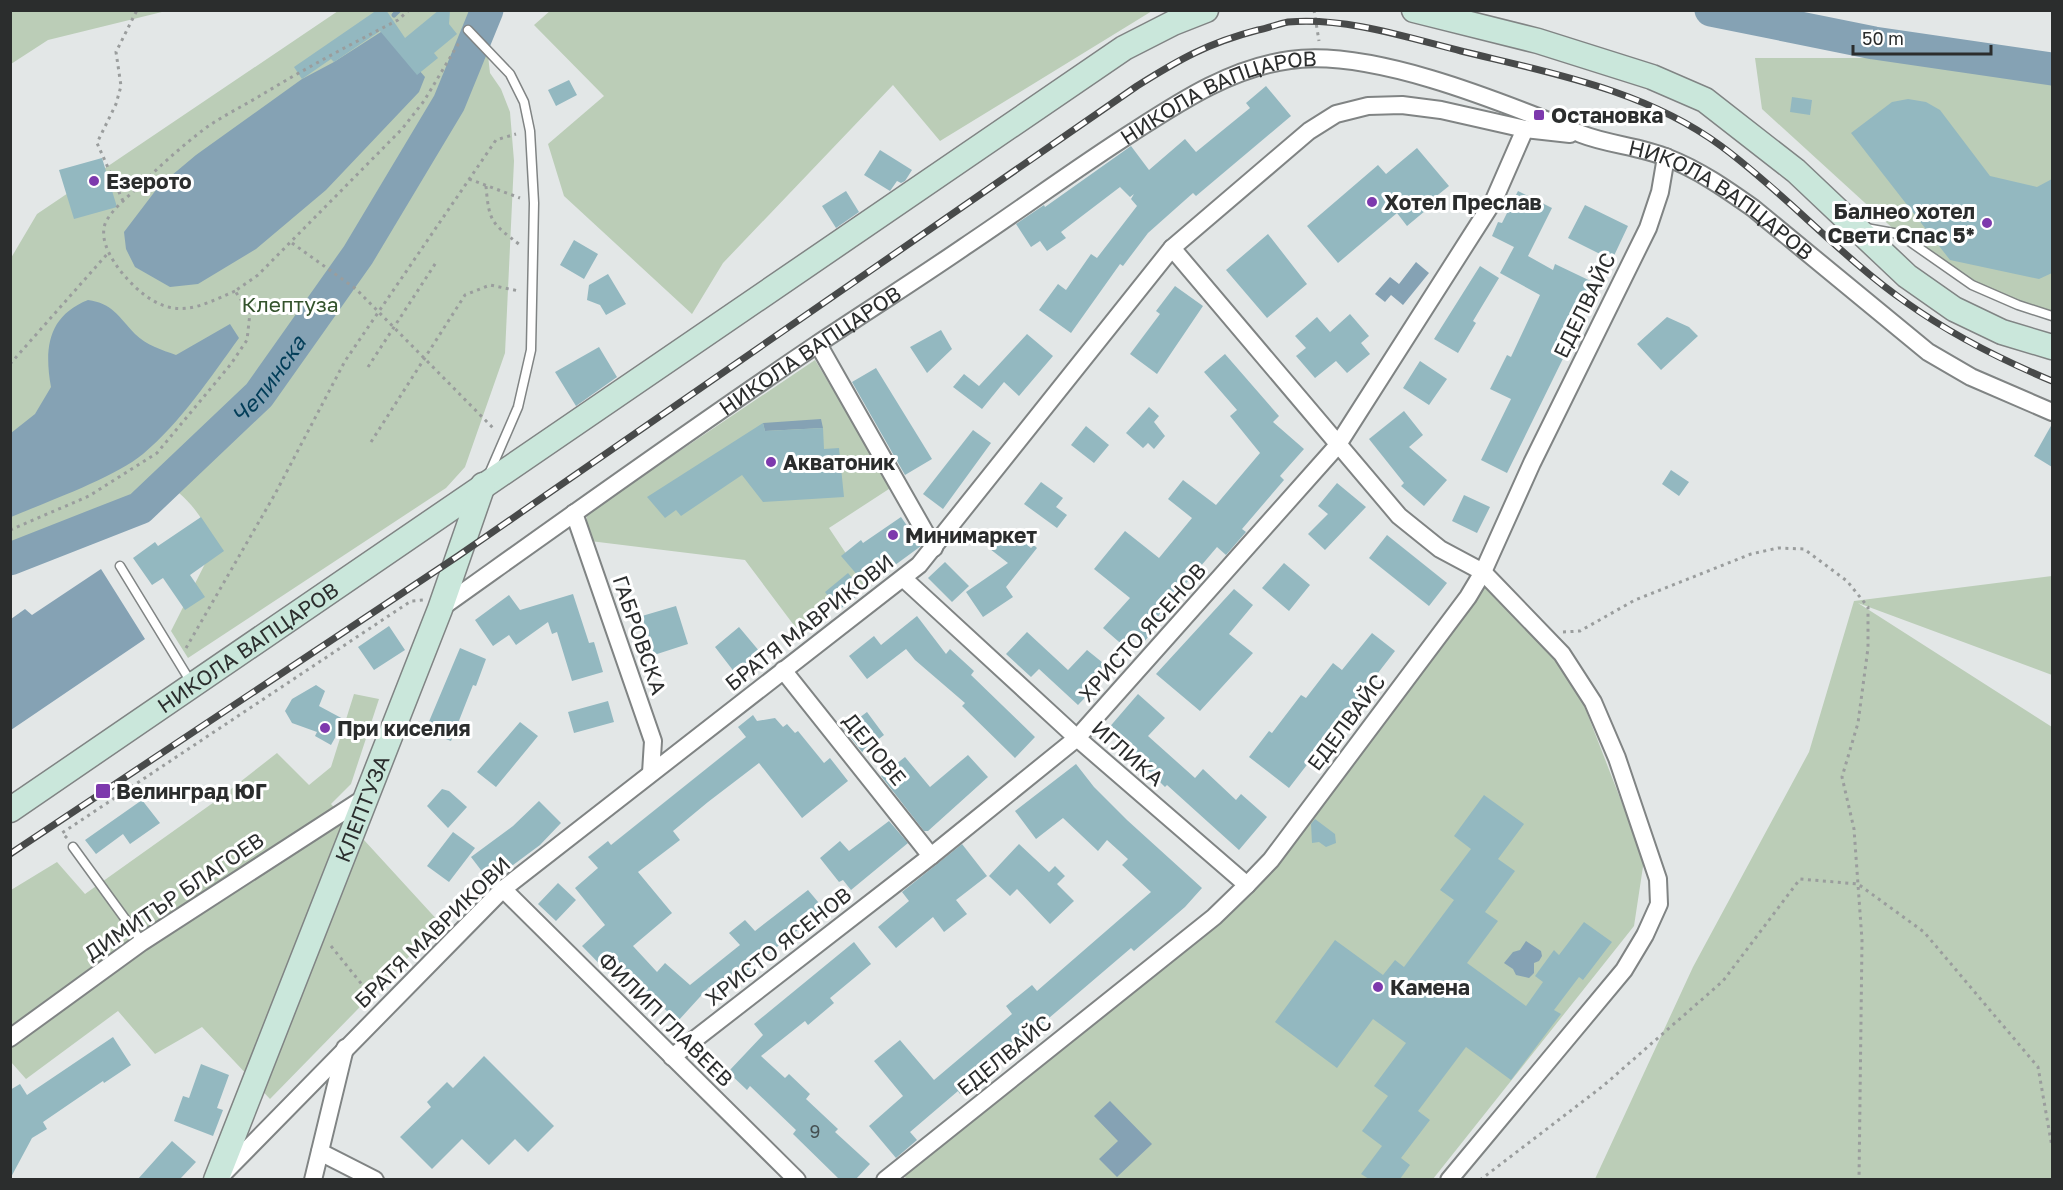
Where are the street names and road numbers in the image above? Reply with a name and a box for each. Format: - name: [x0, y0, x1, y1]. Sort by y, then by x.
- street label: НИКОЛА ВАПЦАРОВ: [1115, 45, 1317, 150]
- street label: НИКОЛА ВАПЦАРОВ: [1626, 134, 1819, 265]
- street label: ЕДЕЛВАЙС: [1547, 248, 1621, 362]
- street label: НИКОЛА ВАПЦАРОВ: [714, 280, 906, 421]
- street label: БРАТЯ МАВРИКОВИ: [720, 548, 898, 696]
- street label: ХРИСТО ЯСЕНОВ: [1073, 557, 1211, 707]
- street label: ГАБРОВСКА: [607, 572, 673, 698]
- street label: НИКОЛА ВАПЦАРОВ: [152, 576, 343, 718]
- street label: ЕДЕЛВАЙС: [1301, 669, 1391, 775]
- street label: ДЕЛОВЕ: [838, 708, 912, 790]
- street label: ИГЛИКА: [1087, 715, 1169, 791]
- street label: КЛЕПТУЗА: [329, 751, 394, 866]
- street label: ДИМИТЪР БЛАГОЕВ: [80, 826, 268, 966]
- street label: БРАТЯ МАВРИКОВИ: [349, 851, 515, 1013]
- street label: ХРИСТО ЯСЕНОВ: [700, 881, 856, 1011]
- street label: ФИЛИП ГЛАВЕЕВ: [593, 946, 739, 1092]
- street label: ЕДЕЛВАЙС: [952, 1009, 1056, 1101]

